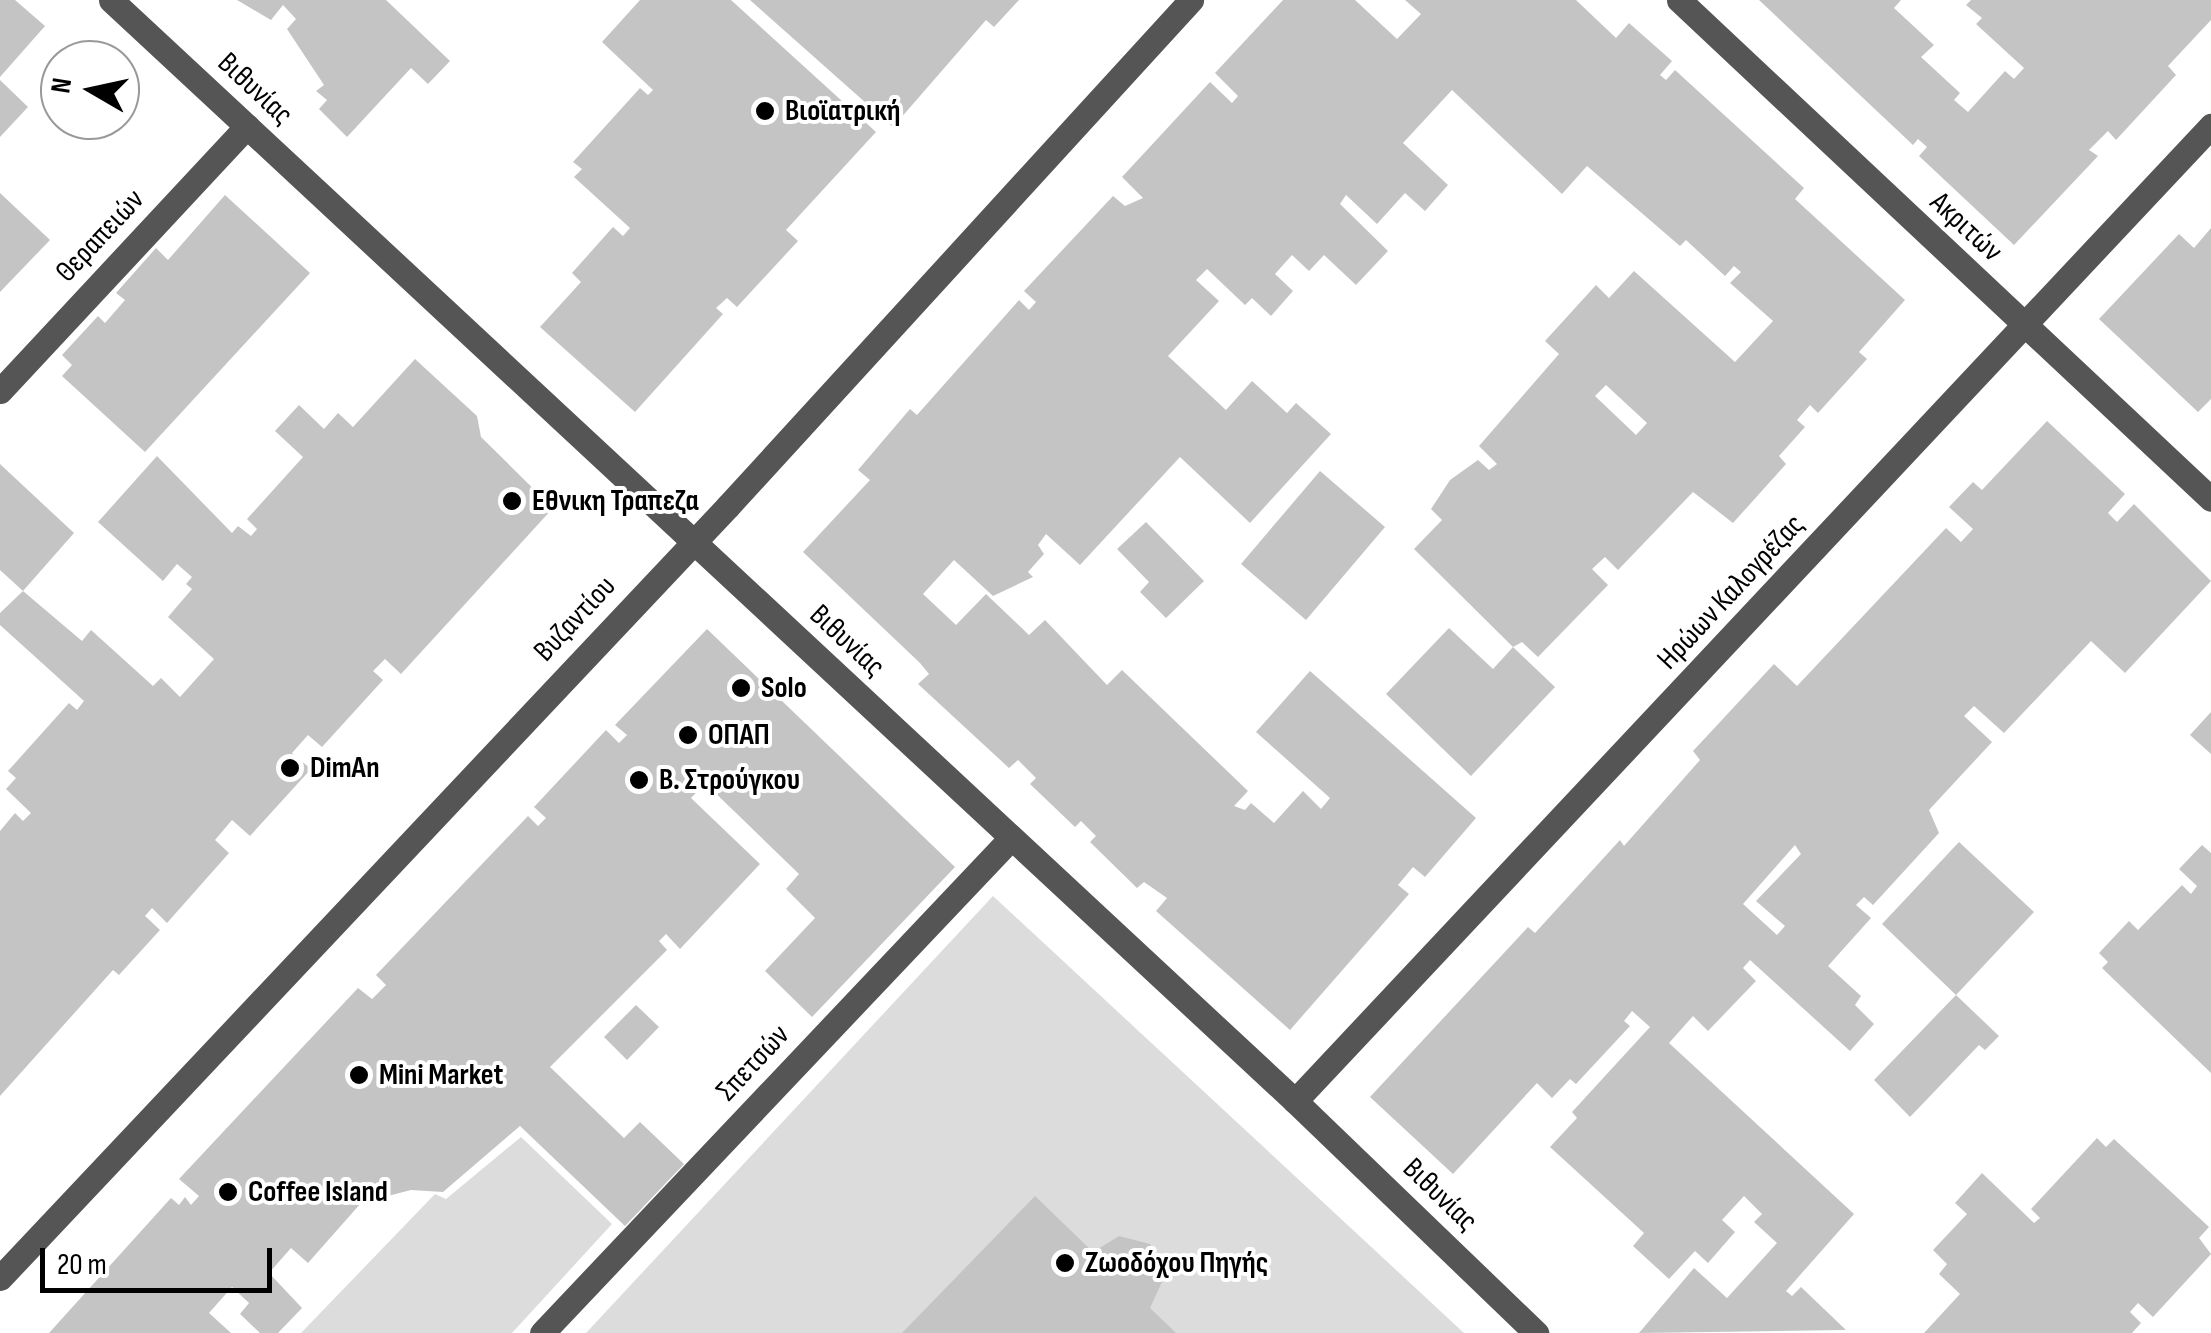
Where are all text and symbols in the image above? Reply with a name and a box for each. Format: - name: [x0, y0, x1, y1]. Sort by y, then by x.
- north arrow: [40, 40, 140, 140]
- street label: Βιθυνίας: [210, 45, 300, 133]
- text: N: [44, 76, 79, 96]
- place label: Βιοϊατρική: [785, 93, 901, 129]
- marker: Βιοϊατρική: [754, 100, 776, 122]
- street label: Θεραπειών: [48, 182, 152, 290]
- street label: Ακριτών: [1922, 185, 2010, 269]
- place label: Εθνικη Τραπεζα: [532, 483, 699, 519]
- marker: Εθνικη Τραπεζα: [501, 490, 523, 512]
- street label: Ηρώων Καλογρέζας: [1650, 507, 1812, 677]
- street label: Βυζαντίου: [527, 569, 623, 669]
- street label: Βιθυνίας: [802, 597, 892, 685]
- place label: Solo: [761, 670, 807, 706]
- marker: Solo: [730, 677, 752, 699]
- place label: ΟΠΑΠ: [708, 717, 770, 753]
- marker: ΟΠΑΠ: [677, 724, 699, 746]
- place label: DimAn: [310, 750, 380, 786]
- marker: DimAn: [279, 757, 301, 779]
- place label: Β. Στρούγκου: [659, 762, 800, 798]
- marker: Β. Στρούγκου: [628, 769, 650, 791]
- street label: Σπετσών: [709, 1018, 797, 1108]
- place label: Mini Market: [379, 1057, 503, 1093]
- marker: Mini Market: [348, 1064, 370, 1086]
- street label: Βιθυνίας: [1395, 1151, 1485, 1239]
- place label: Coffee Island: [248, 1174, 388, 1210]
- marker: Coffee Island: [217, 1181, 239, 1203]
- scale bar: [45, 1228, 278, 1290]
- place label: Ζωοδόχου Πηγής: [1085, 1245, 1268, 1281]
- text: 20 m: [57, 1247, 107, 1283]
- marker: Ζωοδόχου Πηγής: [1054, 1252, 1076, 1274]

